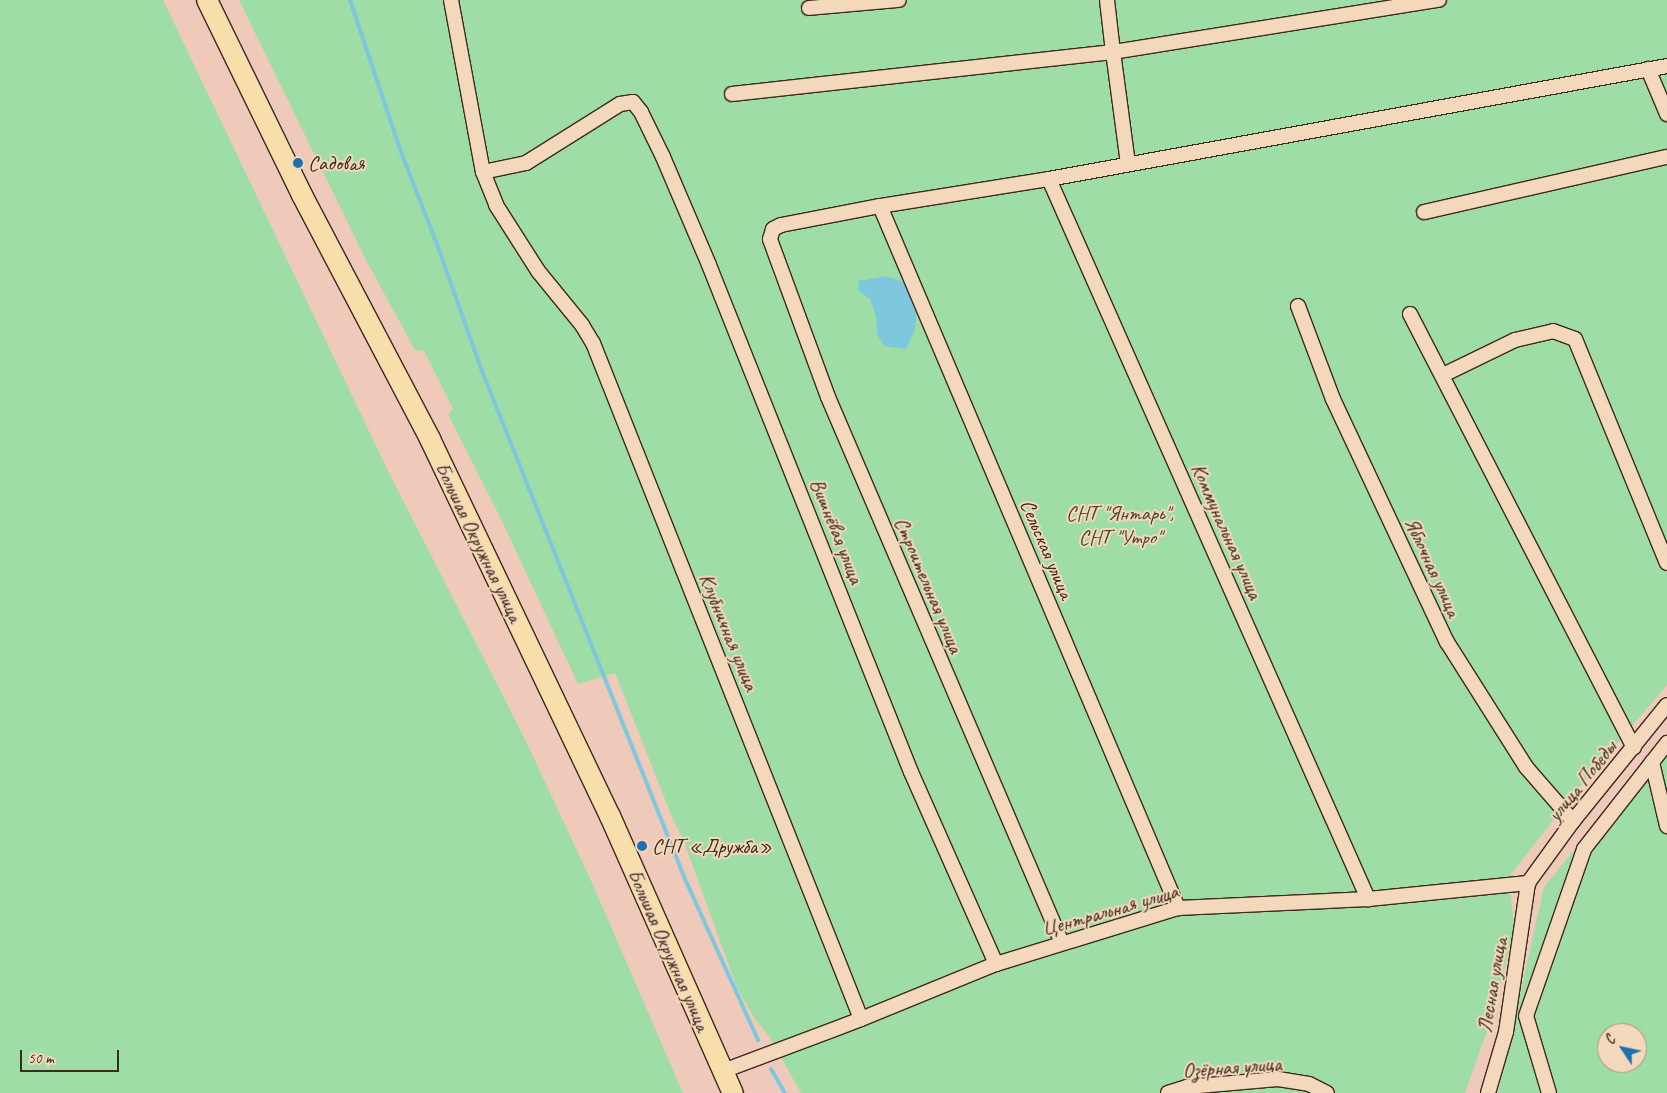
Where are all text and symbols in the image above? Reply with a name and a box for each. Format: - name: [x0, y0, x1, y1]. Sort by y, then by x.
- place label: Садовая: [308, 150, 364, 176]
- marker: Садовая: [292, 157, 304, 169]
- street label: Большая Окружная улица: [429, 458, 529, 626]
- street label: Коммунальная улица: [1186, 459, 1268, 603]
- street label: Вишнёвая улица: [804, 474, 870, 588]
- street label: Сельская улица: [1015, 495, 1079, 603]
- park label: СНТ "Янтарь", СНТ "Утро": [1066, 500, 1174, 550]
- street label: Строительная улица: [889, 513, 969, 657]
- street label: Яблочная улица: [1399, 513, 1467, 621]
- street label: Клубничная улица: [694, 569, 764, 695]
- street label: улица Победы: [1542, 736, 1622, 826]
- place label: СНТ «Дружба»: [652, 833, 772, 859]
- marker: СНТ «Дружба»: [636, 840, 648, 852]
- street label: Большая Окружная улица: [622, 865, 716, 1035]
- street label: Центральная улица: [1038, 878, 1182, 942]
- street label: Лесная улица: [1471, 936, 1513, 1034]
- north arrow: [1597, 1023, 1647, 1073]
- text: С: [1601, 1032, 1619, 1047]
- scale bar: [22, 1040, 121, 1072]
- text: 50 m: [28, 1049, 54, 1068]
- street label: Озёрная улица: [1181, 1051, 1283, 1083]

